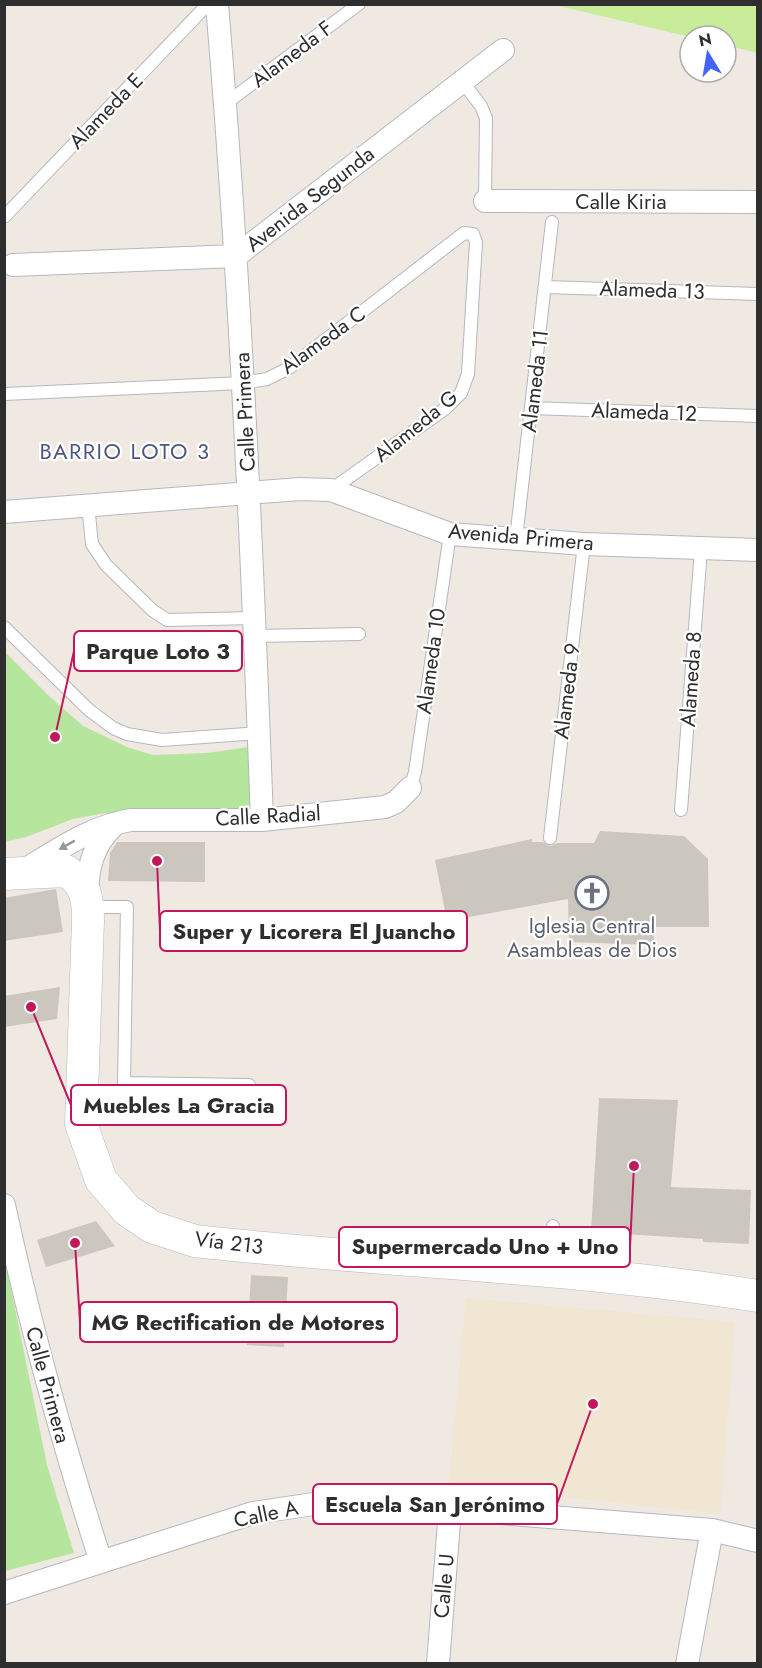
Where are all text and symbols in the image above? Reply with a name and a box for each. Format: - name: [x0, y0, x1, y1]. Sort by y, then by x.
- street label: Alameda F: [245, 13, 339, 95]
- north arrow: [678, 24, 738, 84]
- text: N: [697, 27, 714, 52]
- street label: Alameda E: [62, 66, 150, 156]
- street label: Avenida Segunda: [239, 139, 381, 259]
- street label: Calle Kiria: [575, 187, 667, 217]
- street label: Alameda 13: [599, 273, 705, 307]
- street label: Alameda C: [274, 299, 372, 381]
- street label: Alameda 11: [514, 328, 556, 434]
- street label: Calle Primera: [227, 352, 263, 472]
- street label: Alameda G: [367, 383, 465, 469]
- street label: Alameda 12: [591, 395, 697, 429]
- district label: BARRIO LOTO 3: [39, 435, 211, 467]
- street label: Avenida Primera: [447, 516, 595, 558]
- street label: Alameda 10: [409, 606, 453, 716]
- street label: Alameda 8: [673, 630, 709, 728]
- callout: Parque Loto 3: [74, 631, 242, 671]
- text: Parque Loto 3: [86, 635, 230, 667]
- street label: Alameda 9: [546, 641, 588, 741]
- street label: Calle Radial: [215, 798, 321, 834]
- one-way arrow: [59, 840, 76, 850]
- church icon: Iglesia Central Asambleas de Dios: [574, 875, 610, 911]
- callout: Super y Licorera El Juancho: [160, 911, 467, 951]
- place label: Iglesia Central Asambleas de Dios: [507, 911, 677, 965]
- text: Super y Licorera El Juancho: [172, 915, 456, 947]
- callout: Muebles La Gracia: [71, 1085, 286, 1125]
- text: Muebles La Gracia: [83, 1089, 275, 1121]
- street label: Vía 213: [193, 1224, 265, 1262]
- callout: Supermercado Uno + Uno: [339, 1227, 630, 1267]
- text: Supermercado Uno + Uno: [352, 1230, 619, 1262]
- callout: MG Rectification de Motores: [80, 1302, 397, 1342]
- text: MG Rectification de Motores: [91, 1306, 385, 1338]
- street label: Calle Primera: [18, 1323, 78, 1447]
- callout: Escuela San Jerónimo: [313, 1484, 557, 1524]
- text: Escuela San Jerónimo: [325, 1488, 545, 1520]
- street label: Calle A: [231, 1493, 301, 1535]
- street label: Calle U: [426, 1553, 462, 1619]

